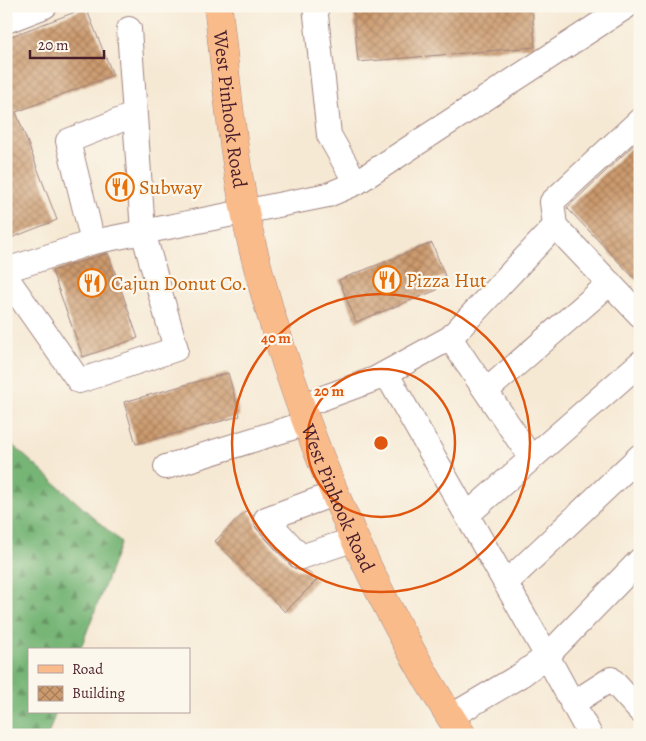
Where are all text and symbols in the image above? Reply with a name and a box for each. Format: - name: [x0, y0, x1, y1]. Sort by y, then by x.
- scale bar: [30, 28, 104, 60]
- street label: West Pinhook Road: [207, 28, 253, 190]
- text: 20 m: [38, 35, 69, 55]
- restaurant icon: Subway: [105, 172, 135, 202]
- place label: Subway: [139, 174, 203, 201]
- restaurant icon: Pizza Hut: [372, 265, 402, 295]
- place label: Pizza Hut: [406, 267, 487, 294]
- restaurant icon: Cajun Donut Co.: [77, 268, 107, 298]
- place label: Cajun Donut Co.: [111, 270, 247, 297]
- text: 40 m: [261, 328, 291, 348]
- text: 20 m: [314, 381, 344, 401]
- street label: West Pinhook Road: [294, 419, 381, 577]
- centre of rings: [372, 434, 390, 452]
- legend: [28, 648, 190, 714]
- text: Road: [72, 659, 104, 679]
- text: Building: [72, 683, 125, 703]

